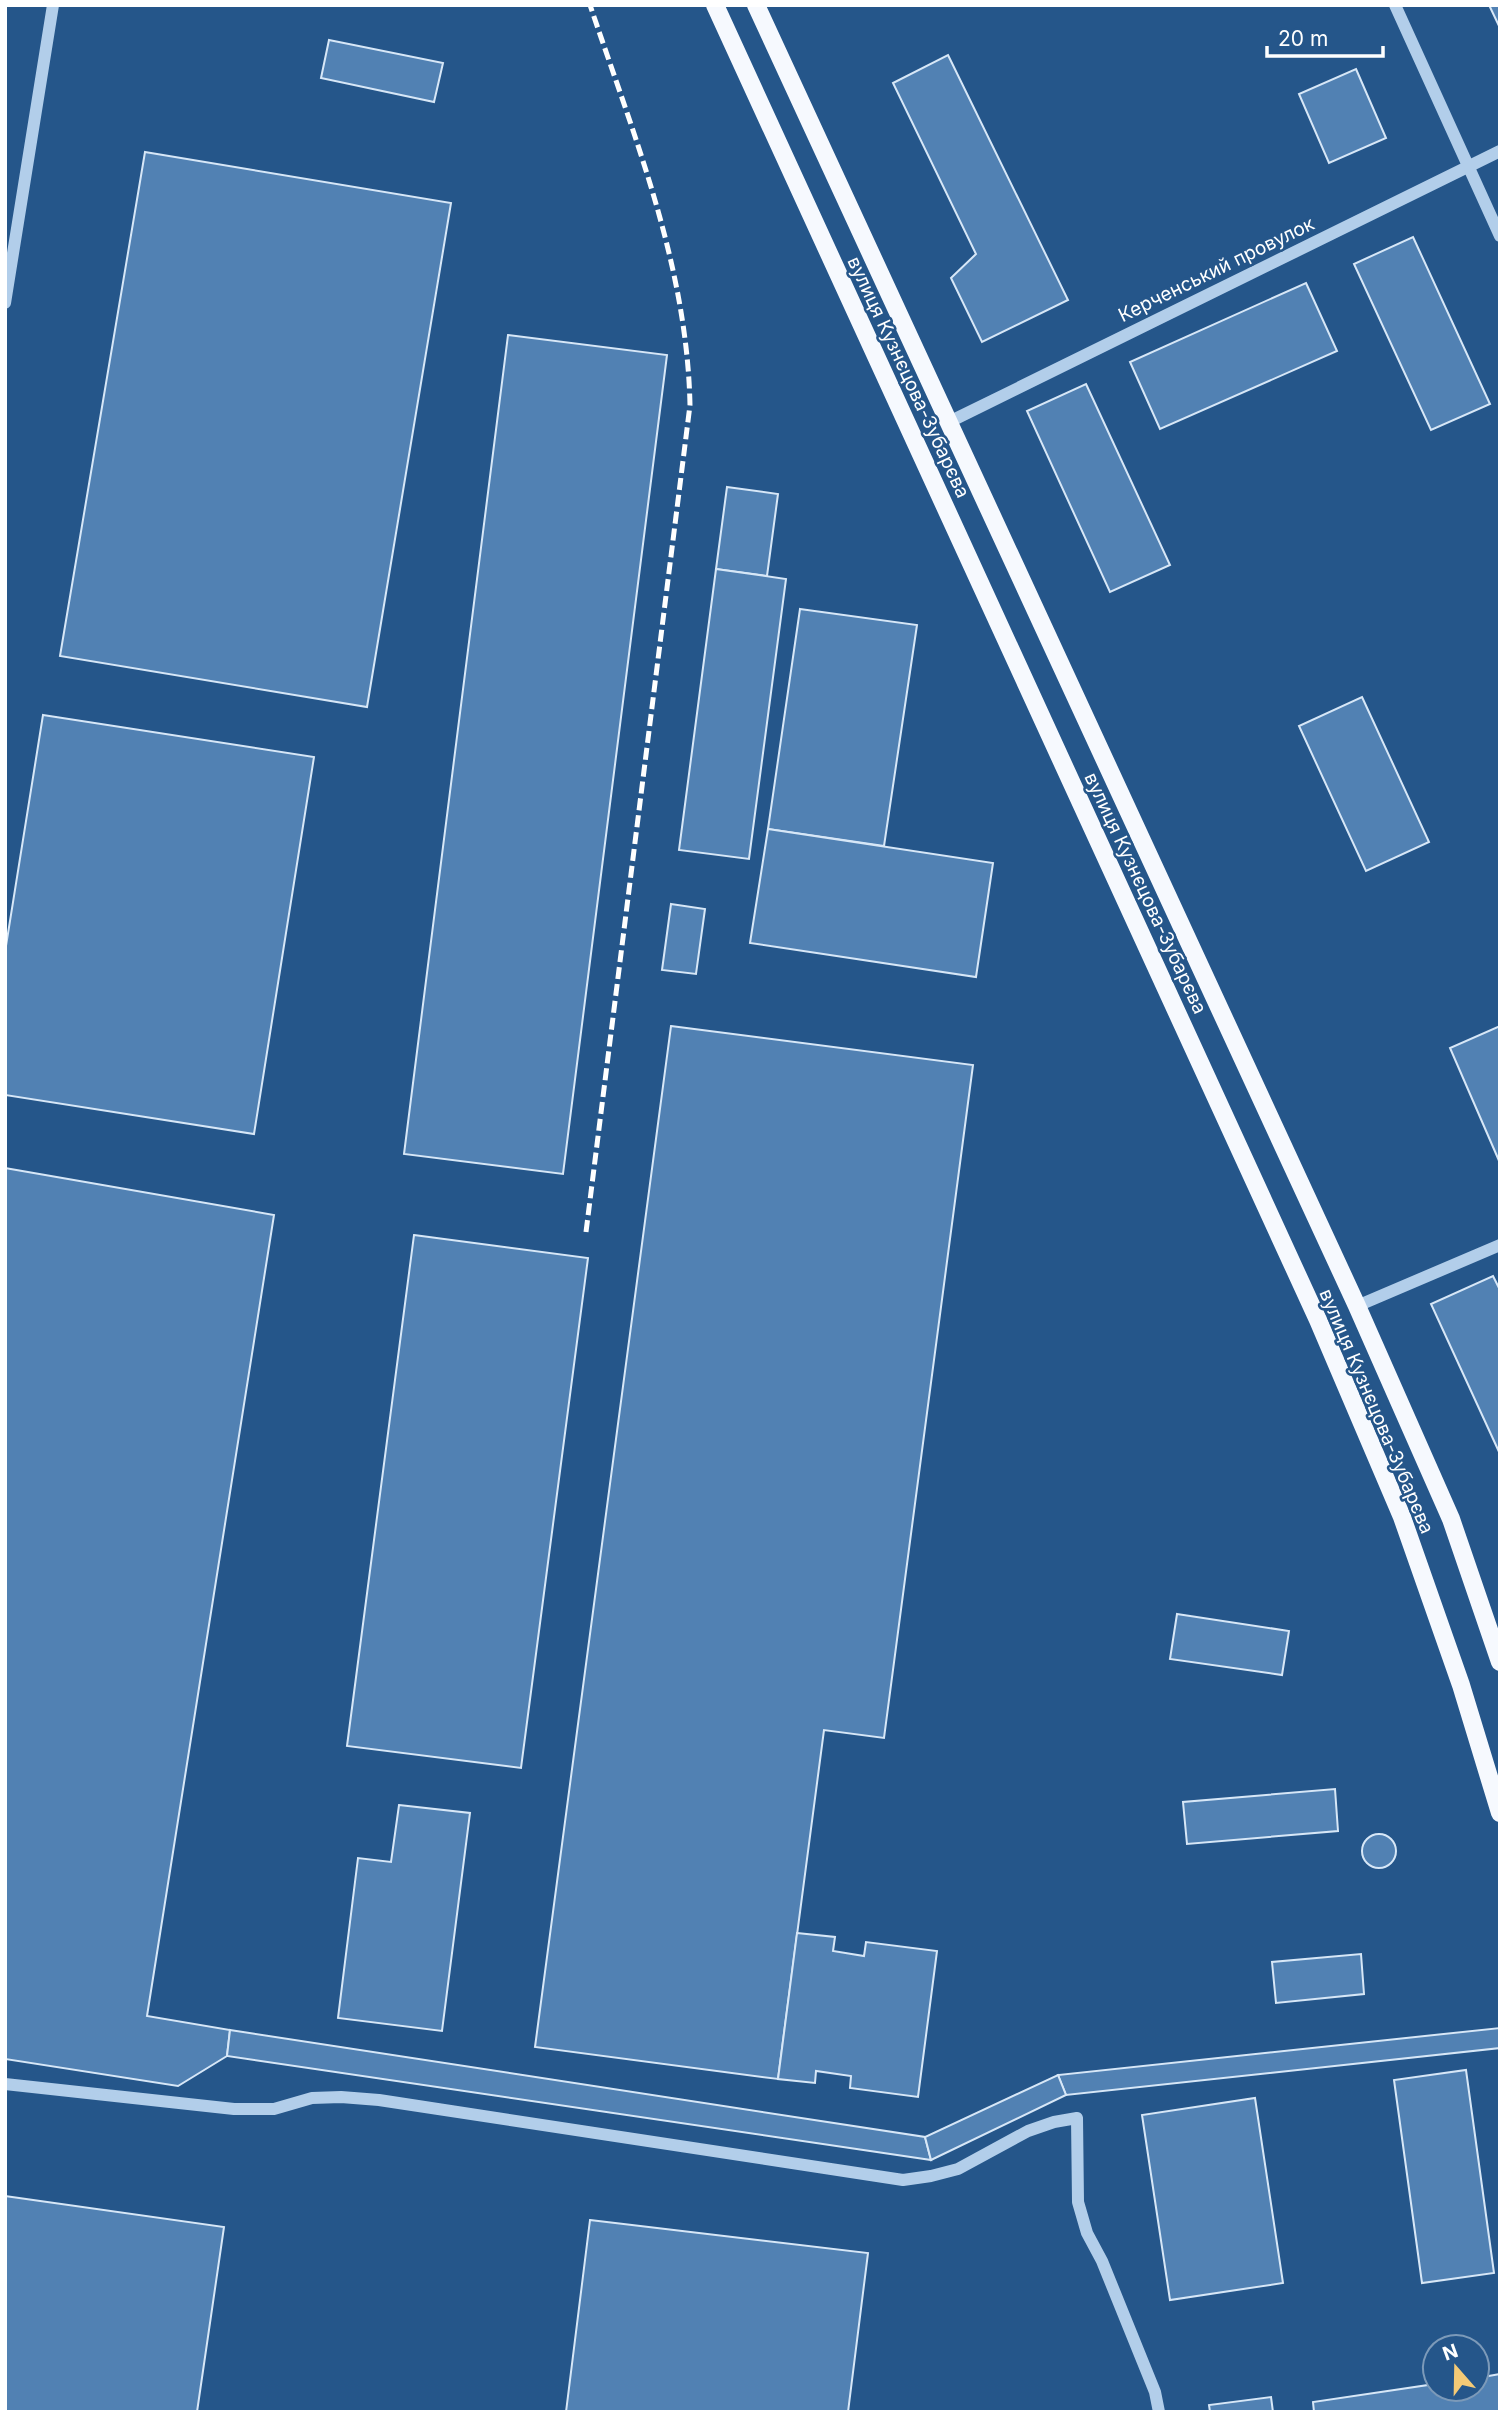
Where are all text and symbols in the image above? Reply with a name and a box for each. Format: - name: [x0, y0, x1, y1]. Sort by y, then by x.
- scale bar: [1267, 14, 1382, 58]
- text: 20 m: [1278, 26, 1328, 51]
- street label: Керченський провулок: [1114, 212, 1319, 327]
- street label: вулиця Кузнєцова-Зубарєва: [842, 253, 975, 502]
- street label: вулиця Кузнєцова-Зубарєва: [1079, 769, 1212, 1018]
- street label: вулиця Кузнєцова-Зубарєва: [1314, 1285, 1439, 1537]
- north arrow: [1421, 2333, 1491, 2403]
- text: N: [1440, 2339, 1461, 2366]

